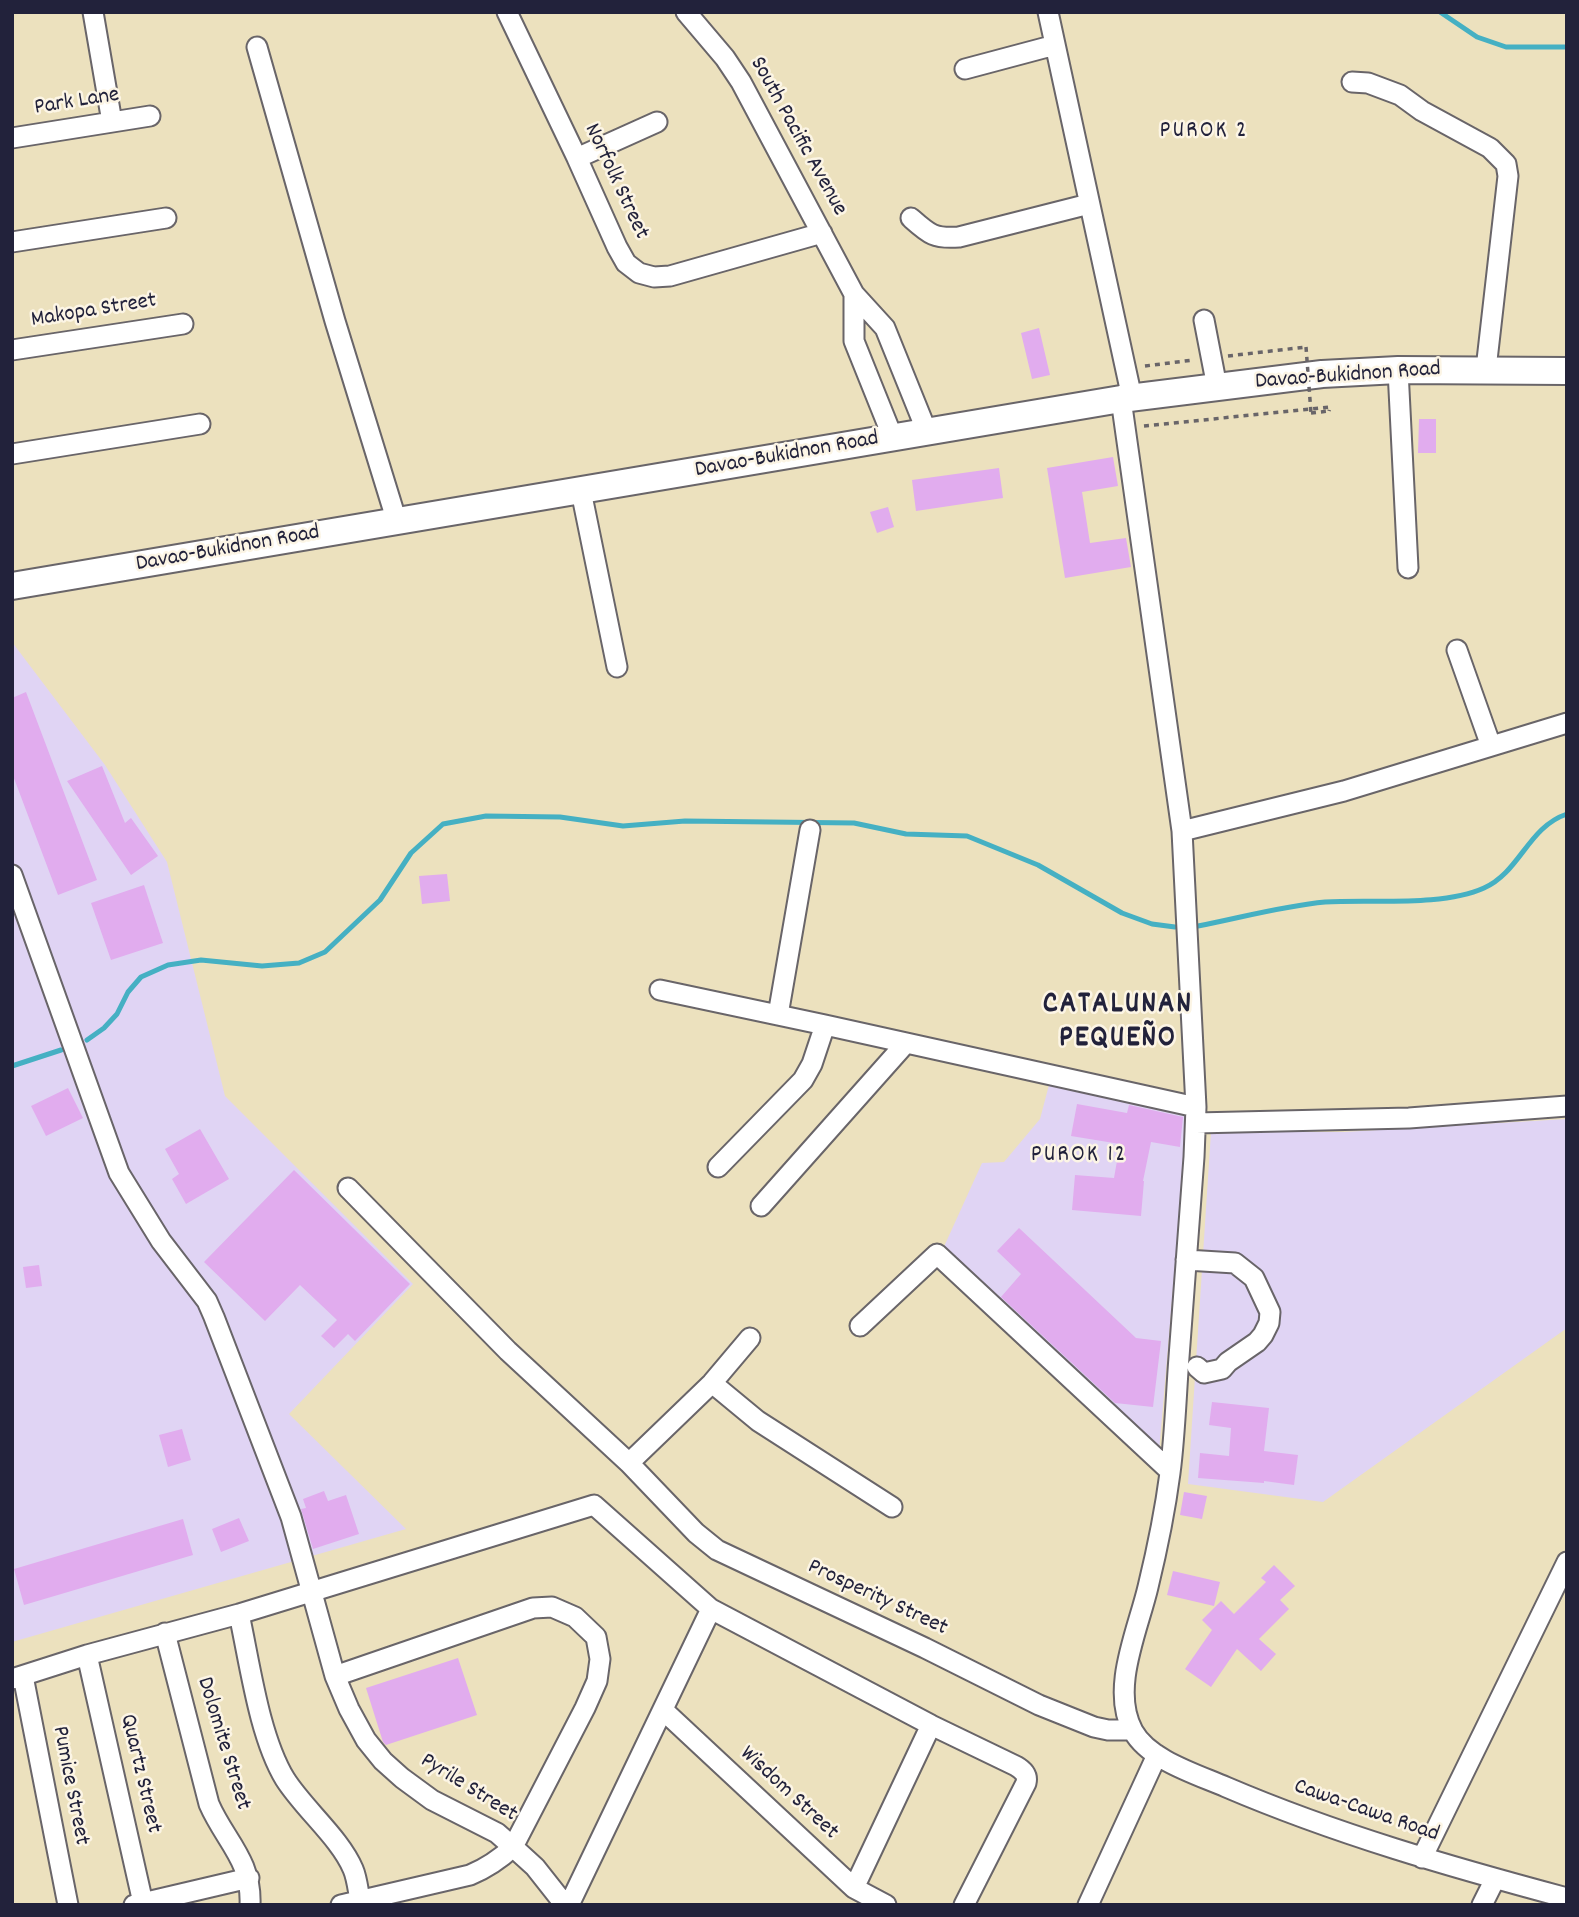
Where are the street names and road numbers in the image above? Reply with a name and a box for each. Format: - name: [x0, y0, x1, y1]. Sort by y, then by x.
- street label: South Pacific Avenue: [742, 53, 852, 221]
- street label: Park Lane: [33, 83, 121, 123]
- street label: Norfolk Street: [576, 120, 654, 244]
- street label: Makopa Street: [29, 288, 159, 336]
- street label: Davao-Bukidnon Road: [1254, 357, 1442, 397]
- street label: Davao-Bukidnon Road: [693, 426, 881, 486]
- street label: Davao-Bukidnon Road: [134, 520, 322, 580]
- street label: Prosperity Street: [803, 1555, 951, 1643]
- street label: Dolomite Street: [189, 1674, 255, 1814]
- street label: Quartz Street: [112, 1712, 166, 1836]
- street label: Pumice Street: [44, 1724, 94, 1848]
- street label: Wisdom Street: [733, 1741, 843, 1847]
- street label: Pyrile Street: [414, 1748, 522, 1830]
- street label: Cawa-Cawa Road: [1290, 1774, 1442, 1850]

